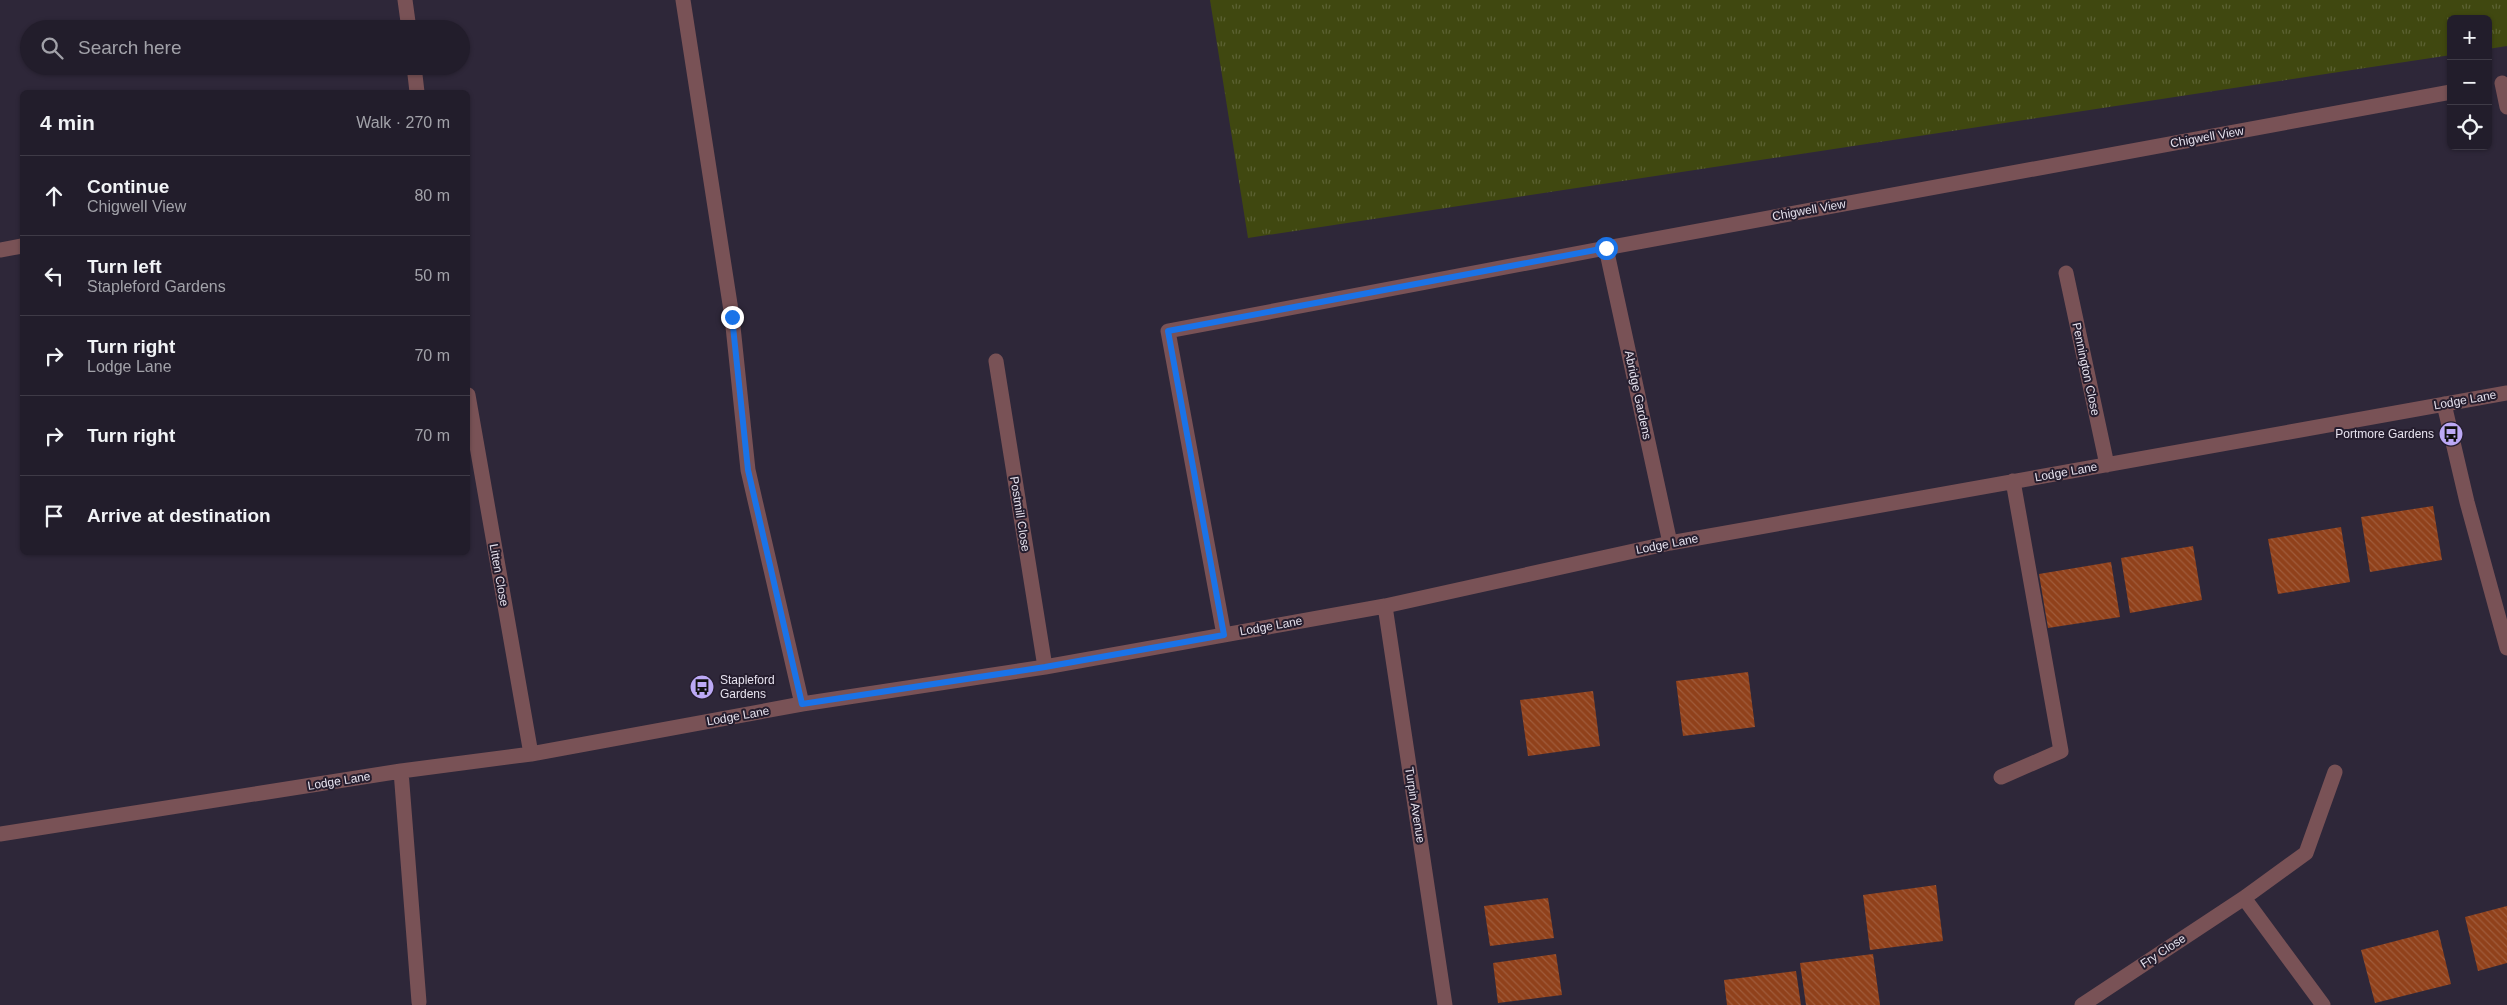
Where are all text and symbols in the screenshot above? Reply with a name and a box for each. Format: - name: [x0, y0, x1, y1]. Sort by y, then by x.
- map controls: [2447, 15, 2492, 150]
- button: +: [2447, 15, 2492, 60]
- search box: [20, 20, 470, 75]
- icon: search: [38, 34, 66, 62]
- text: Search here: [78, 37, 182, 58]
- button: −: [2447, 60, 2492, 105]
- button: locate: [2447, 105, 2492, 150]
- text: 4 min: [40, 111, 95, 134]
- text: Walk · 270 m: [356, 114, 450, 131]
- street label: Chigwell View: [2169, 124, 2245, 150]
- text: Continue: [87, 176, 169, 197]
- icon: ahead: [40, 182, 68, 210]
- text: 80 m: [414, 187, 450, 204]
- street label: Chigwell View: [1771, 197, 1847, 223]
- text: Chigwell View: [87, 198, 186, 215]
- route start: [1595, 237, 1618, 260]
- text: Turn left: [87, 256, 162, 277]
- icon: left: [40, 262, 68, 290]
- text: 50 m: [414, 267, 450, 284]
- text: Stapleford Gardens: [87, 278, 226, 295]
- route end: [721, 306, 744, 329]
- street label: Pennington Close: [2069, 321, 2103, 417]
- text: Turn right: [87, 336, 175, 357]
- icon: right: [40, 342, 68, 370]
- text: 70 m: [414, 347, 450, 364]
- street label: Abridge Gardens: [1622, 349, 1654, 441]
- text: Lodge Lane: [87, 358, 172, 375]
- street label: Lodge Lane: [2433, 388, 2498, 412]
- bus stop icon: Portmore Gardens: [2438, 421, 2464, 447]
- icon: right: [40, 422, 68, 450]
- text: Turn right: [87, 425, 175, 446]
- text: 70 m: [414, 427, 450, 444]
- place label: Portmore Gardens: [2335, 427, 2434, 441]
- street label: Lodge Lane: [2034, 460, 2099, 484]
- street label: Postmill Close: [1007, 475, 1033, 553]
- icon: arrive: [40, 502, 68, 530]
- text: Arrive at destination: [87, 505, 271, 526]
- street label: Lodge Lane: [1635, 531, 1700, 557]
- street label: Litten Close: [487, 543, 511, 608]
- street label: Lodge Lane: [1239, 614, 1304, 638]
- place label: Stapleford Gardens: [720, 673, 775, 701]
- bus stop icon: Stapleford Gardens: [689, 674, 715, 700]
- street label: Lodge Lane: [706, 704, 771, 728]
- street label: Turpin Avenue: [1402, 766, 1428, 844]
- street label: Lodge Lane: [307, 769, 372, 793]
- street label: Fry Close: [2138, 931, 2189, 971]

